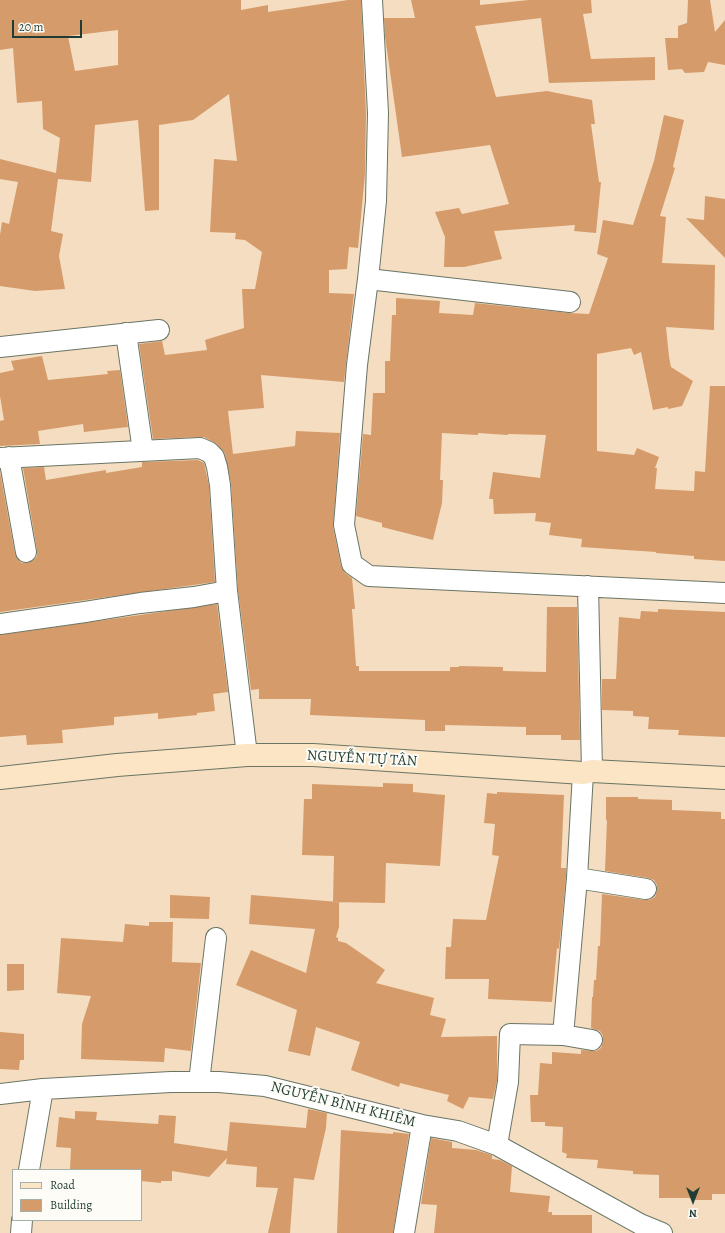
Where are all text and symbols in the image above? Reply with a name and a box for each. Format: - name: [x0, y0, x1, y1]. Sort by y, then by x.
- scale bar: [14, 12, 84, 38]
- text: 20 m: [19, 19, 43, 35]
- street label: NGUYỄN TỰ TÂN: [306, 747, 418, 771]
- street label: NGUYỄN BÌNH KHIÊM: [269, 1078, 417, 1132]
- legend: [12, 1169, 142, 1221]
- text: Road: [50, 1177, 75, 1193]
- north arrow: [673, 1181, 713, 1221]
- text: Building: [50, 1197, 92, 1213]
- text: N: [689, 1206, 697, 1221]

